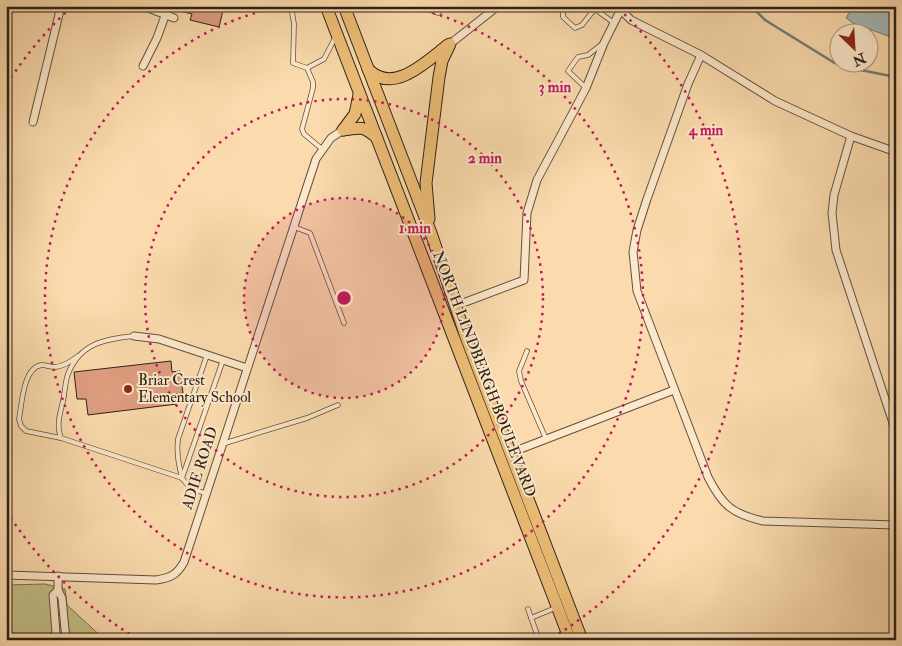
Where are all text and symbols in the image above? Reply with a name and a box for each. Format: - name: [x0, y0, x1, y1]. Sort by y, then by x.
- north arrow: [830, 22, 880, 72]
- text: N: [850, 49, 869, 70]
- text: 3 min: [539, 78, 571, 97]
- text: 4 min: [688, 121, 724, 140]
- text: 2 min: [468, 149, 502, 168]
- text: 1 min: [399, 219, 431, 238]
- street label: NORTH LINDBERGH BOULEVARD: [428, 248, 540, 500]
- centre of rings: [335, 289, 353, 307]
- place label: Briar Crest Elementary School: [138, 371, 251, 407]
- marker: Briar Crest Elementary School: [122, 383, 134, 395]
- street label: ADIE ROAD: [177, 424, 222, 513]

